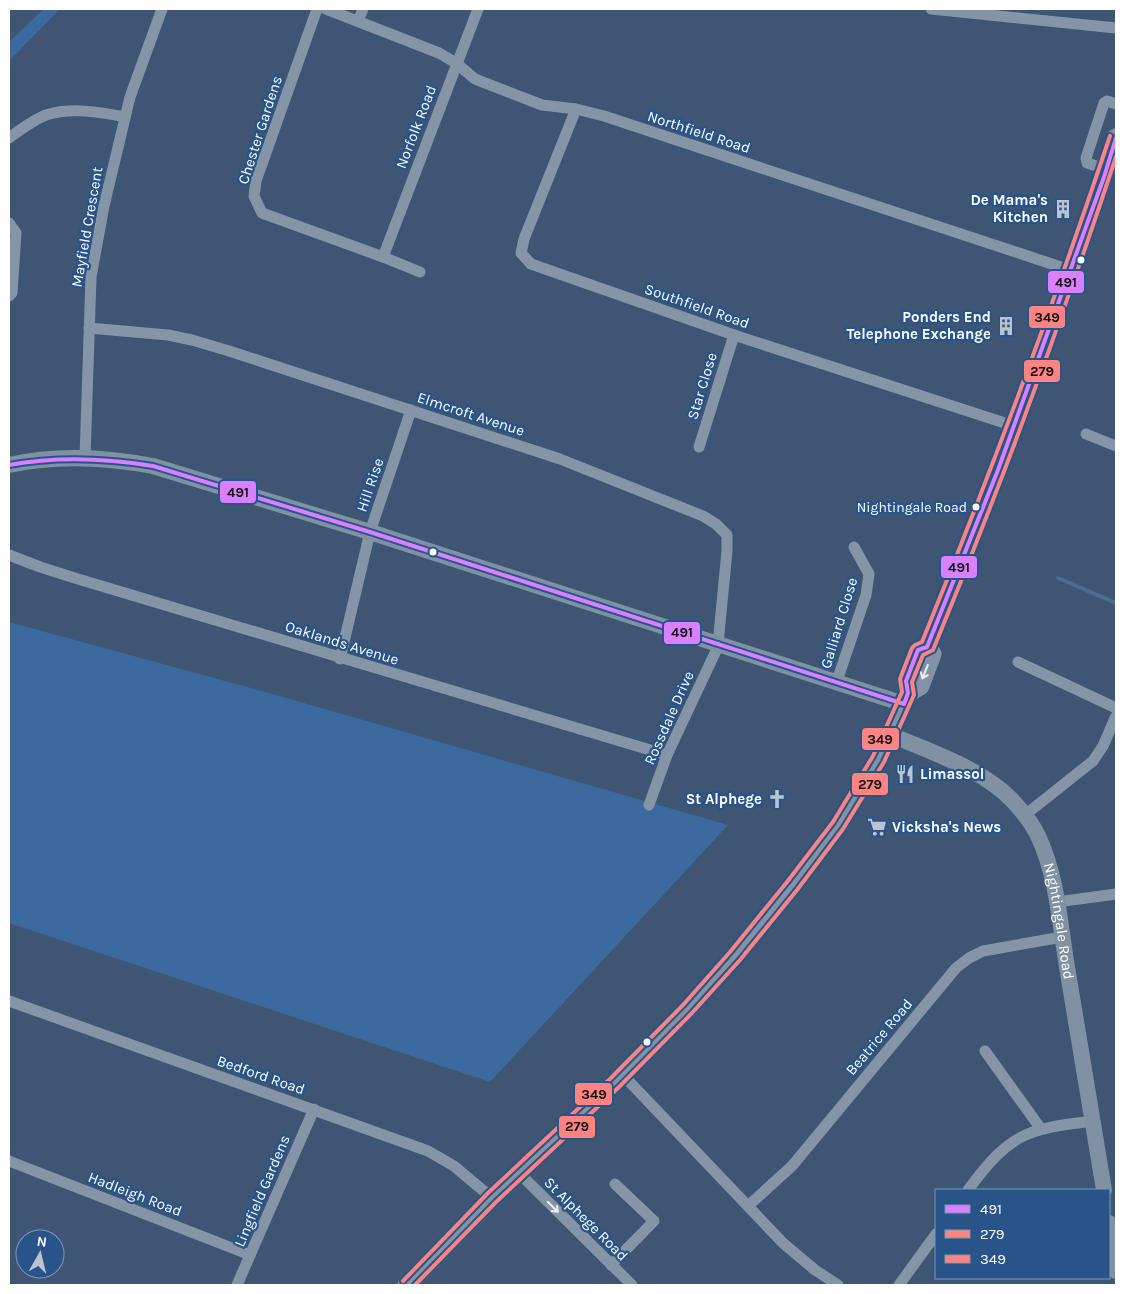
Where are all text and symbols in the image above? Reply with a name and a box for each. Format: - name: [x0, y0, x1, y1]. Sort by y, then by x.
- street label: Chester Gardens: [234, 73, 286, 187]
- street label: Norfolk Road: [392, 83, 440, 171]
- street label: Northfield Road: [645, 107, 753, 157]
- street label: Mayfield Crescent: [68, 165, 107, 289]
- place label: De Mama's Kitchen: [970, 191, 1048, 226]
- building icon: De Mama's Kitchen: [1052, 198, 1074, 220]
- unlabelled marker: [1076, 255, 1086, 265]
- line badge: 491: [1047, 270, 1085, 294]
- text: 491: [1055, 274, 1077, 291]
- street label: Southfield Road: [642, 280, 752, 332]
- line badge: 349: [1028, 305, 1066, 329]
- place label: Ponders End Telephone Exchange: [847, 308, 991, 343]
- text: 349: [1034, 309, 1060, 326]
- building icon: Ponders End Telephone Exchange: [995, 315, 1017, 337]
- street label: Star Close: [683, 350, 721, 422]
- line badge: 279: [1023, 359, 1061, 383]
- text: 279: [1030, 363, 1054, 380]
- street label: Elmcroft Avenue: [415, 388, 527, 440]
- street label: Hill Rise: [352, 456, 388, 514]
- line badge: 491: [219, 480, 257, 504]
- text: 491: [227, 484, 249, 501]
- place label: Nightingale Road: [857, 499, 967, 516]
- marker: Nightingale Road: [971, 502, 981, 512]
- unlabelled marker: [428, 547, 438, 557]
- line badge: 491: [940, 555, 978, 579]
- text: 491: [948, 559, 970, 576]
- street label: Galliard Close: [817, 575, 861, 671]
- street label: Oaklands Avenue: [283, 617, 401, 669]
- line badge: 491: [663, 621, 701, 645]
- text: 491: [671, 624, 693, 641]
- one-way arrow: [920, 664, 929, 679]
- street label: Rossdale Drive: [640, 668, 698, 768]
- line badge: 349: [861, 727, 900, 751]
- text: 349: [867, 731, 893, 748]
- restaurant icon: Limassol: [894, 763, 916, 785]
- place label: Limassol: [920, 765, 984, 783]
- line badge: 279: [851, 772, 889, 796]
- text: 279: [858, 776, 882, 793]
- church icon: St Alphege: [766, 788, 788, 810]
- place label: St Alphege: [686, 790, 762, 808]
- supermarket icon: Vicksha's News: [866, 816, 888, 838]
- place label: Vicksha's News: [892, 818, 1001, 836]
- street label: Nightingale Road: [1040, 861, 1078, 981]
- street label: Beatrice Road: [842, 995, 916, 1079]
- unlabelled marker: [642, 1037, 652, 1047]
- street label: Bedford Road: [215, 1052, 307, 1098]
- line badge: 349: [574, 1082, 613, 1106]
- text: 349: [581, 1086, 607, 1103]
- line badge: 279: [558, 1115, 596, 1139]
- text: 279: [565, 1118, 589, 1135]
- street label: Lingfield Gardens: [230, 1132, 294, 1250]
- street label: Hadleigh Road: [85, 1168, 185, 1220]
- street label: St Alphege Road: [540, 1173, 632, 1265]
- legend: [935, 1189, 1110, 1279]
- text: 491: [980, 1200, 1002, 1218]
- one-way arrow: [547, 1201, 559, 1214]
- text: 279: [980, 1225, 1004, 1243]
- north arrow: [15, 1229, 65, 1279]
- text: N: [36, 1233, 48, 1251]
- text: 349: [980, 1250, 1006, 1268]

